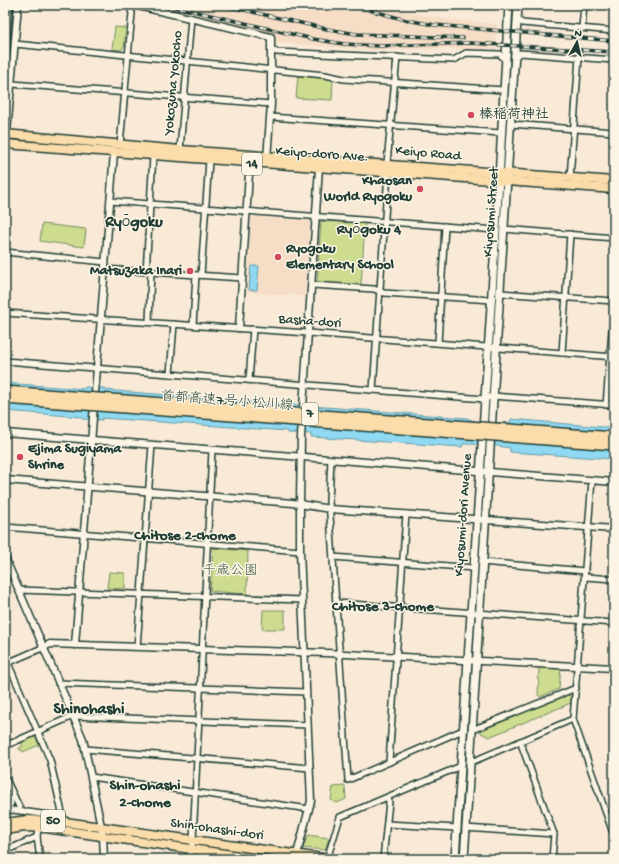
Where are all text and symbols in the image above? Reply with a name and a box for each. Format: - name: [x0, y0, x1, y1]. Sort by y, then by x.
- north arrow: [557, 22, 597, 62]
- text: N: [574, 28, 583, 41]
- street label: Yokozuna Yokocho: [161, 30, 187, 138]
- place label: 榛稲荷神社: [479, 106, 549, 124]
- marker: 榛稲荷神社: [466, 110, 476, 120]
- street label: Keiyo-doro Ave.: [275, 143, 369, 167]
- street label: Keiyo Road: [394, 143, 463, 166]
- road number: 14: [242, 153, 262, 175]
- street label: Kiyosumi Street: [480, 165, 504, 258]
- place label: Khaosan World Ryogoku: [323, 173, 412, 206]
- marker: Khaosan World Ryogoku: [415, 184, 425, 194]
- district label: Ryōgoku: [104, 214, 163, 233]
- district label: Ryōgoku 4: [336, 221, 402, 239]
- place label: Ryogoku Elementary School: [285, 241, 394, 274]
- marker: Ryogoku Elementary School: [273, 252, 283, 262]
- place label: Matsuzaka Inari: [90, 263, 182, 280]
- marker: Matsuzaka Inari: [185, 266, 195, 276]
- street label: Basha-dori: [277, 311, 342, 333]
- street label: 首都高速7号小松川線: [160, 389, 294, 415]
- road number: 7: [302, 403, 318, 425]
- place label: Ejima Sugiyama Shrine: [28, 441, 123, 474]
- marker: Ejima Sugiyama Shrine: [15, 452, 25, 462]
- street label: Kiyosumi-dori Avenue: [451, 452, 477, 577]
- district label: Chitose 2-chome: [133, 527, 237, 545]
- park label: 千歳公園: [202, 563, 258, 580]
- district label: Chitose 3-chome: [331, 598, 435, 616]
- district label: Shinohashi: [54, 701, 125, 720]
- district label: Shin-ohashi 2-chome: [109, 777, 181, 812]
- road number: 50: [41, 810, 65, 832]
- street label: Shin-ohashi-dori: [169, 815, 265, 845]

